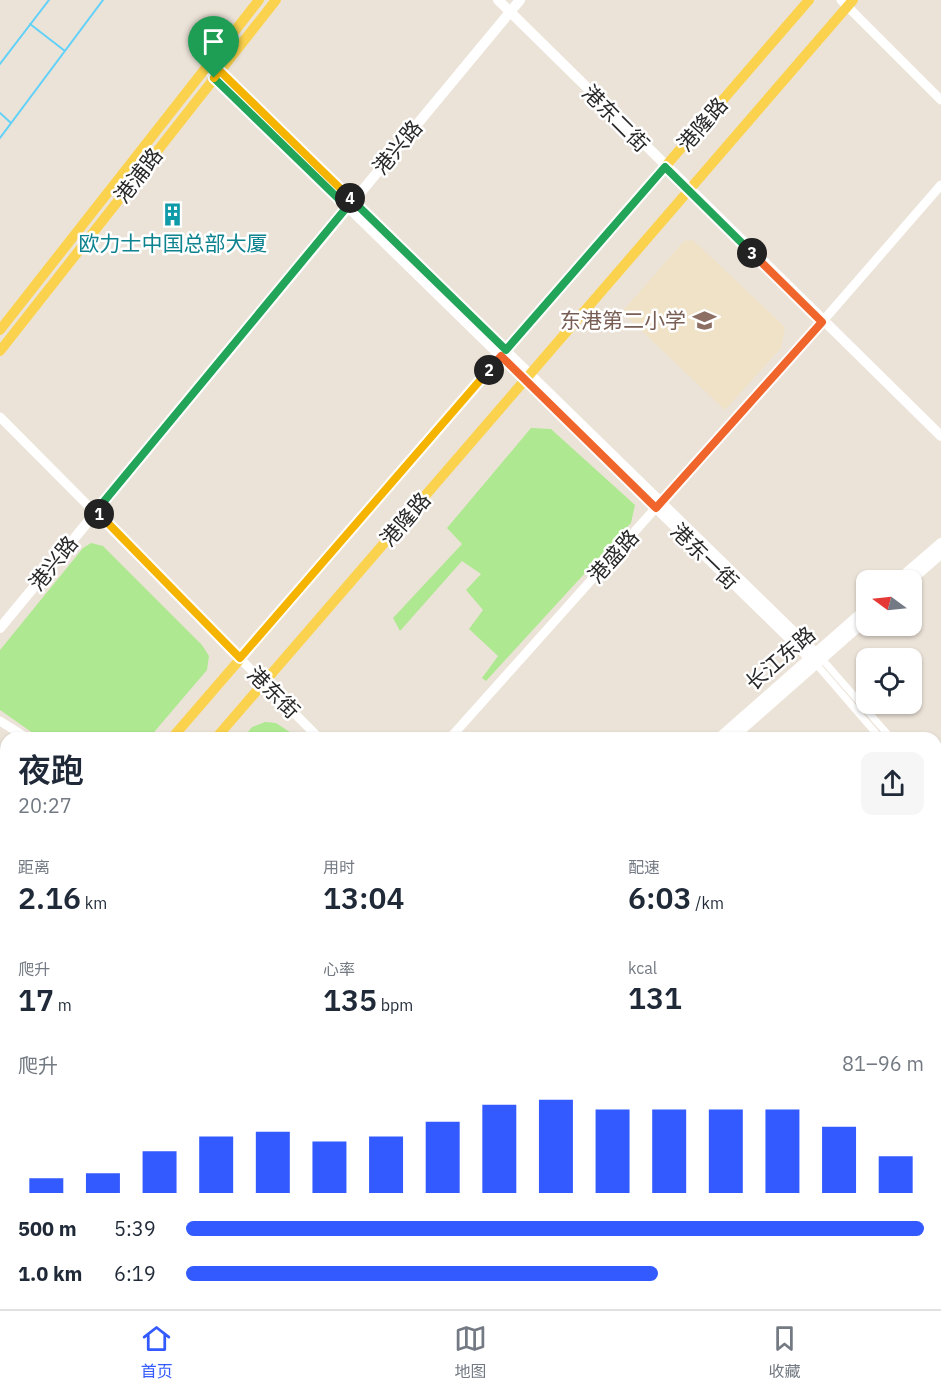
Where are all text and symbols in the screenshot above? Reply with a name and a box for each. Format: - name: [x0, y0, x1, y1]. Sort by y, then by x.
- pin: [188, 16, 239, 78]
- icon: arrive: [197, 25, 230, 58]
- street label: 港东二街: [576, 78, 656, 158]
- street label: 港隆路: [671, 91, 733, 157]
- street label: 港兴路: [366, 114, 428, 180]
- street label: 港浦路: [108, 142, 168, 208]
- pin: 4: [335, 183, 365, 213]
- text: 4: [345, 188, 355, 208]
- building icon: 欧力士中国总部大厦: [160, 202, 186, 228]
- place label: 欧力士中国总部大厦: [79, 229, 268, 257]
- pin: 3: [737, 238, 767, 268]
- text: 3: [747, 243, 757, 263]
- place label: 东港第二小学: [560, 306, 686, 334]
- school or university icon: 东港第二小学: [691, 307, 717, 333]
- pin: 2: [474, 355, 504, 385]
- text: 2: [484, 360, 494, 380]
- street label: 港隆路: [374, 486, 436, 552]
- pin: 1: [84, 499, 114, 529]
- text: 1: [94, 504, 104, 524]
- street label: 港东一街: [665, 517, 745, 595]
- street label: 港盛路: [582, 523, 644, 589]
- street label: 港兴路: [22, 530, 84, 596]
- north arrow: [856, 570, 922, 636]
- map controls: [856, 570, 922, 714]
- street label: 长江东路: [739, 620, 821, 696]
- button: locate: [856, 648, 922, 714]
- street label: 港东街: [242, 660, 306, 724]
- text: 夜跑: [18, 748, 84, 791]
- button: share: [861, 752, 924, 815]
- text: 20:27: [18, 792, 72, 819]
- text: 距离: [18, 857, 50, 877]
- text: 用时: [323, 857, 355, 877]
- text: 配速: [628, 857, 660, 877]
- text: 2.16: [18, 878, 81, 917]
- text: 13:04: [323, 878, 405, 917]
- text: 6:03: [628, 878, 692, 917]
- text: km: [81, 893, 107, 913]
- text: /km: [692, 893, 724, 913]
- text: kcal: [628, 958, 657, 978]
- text: 爬升: [18, 959, 50, 979]
- text: 心率: [323, 959, 355, 979]
- text: 131: [628, 978, 682, 1017]
- text: 17: [18, 980, 54, 1019]
- text: 135: [323, 980, 377, 1019]
- text: m: [54, 995, 72, 1015]
- text: bpm: [377, 995, 413, 1015]
- text: 81–96 m: [842, 1050, 924, 1077]
- text: 爬升: [18, 1052, 58, 1079]
- text: 500 m: [18, 1215, 77, 1242]
- text: 5:39: [114, 1215, 156, 1242]
- text: 1.0 km: [18, 1260, 82, 1287]
- text: 6:19: [114, 1260, 156, 1287]
- tab: 首页: [140, 1322, 173, 1382]
- tab: 地图: [454, 1322, 487, 1382]
- tab: 收藏: [768, 1322, 801, 1382]

